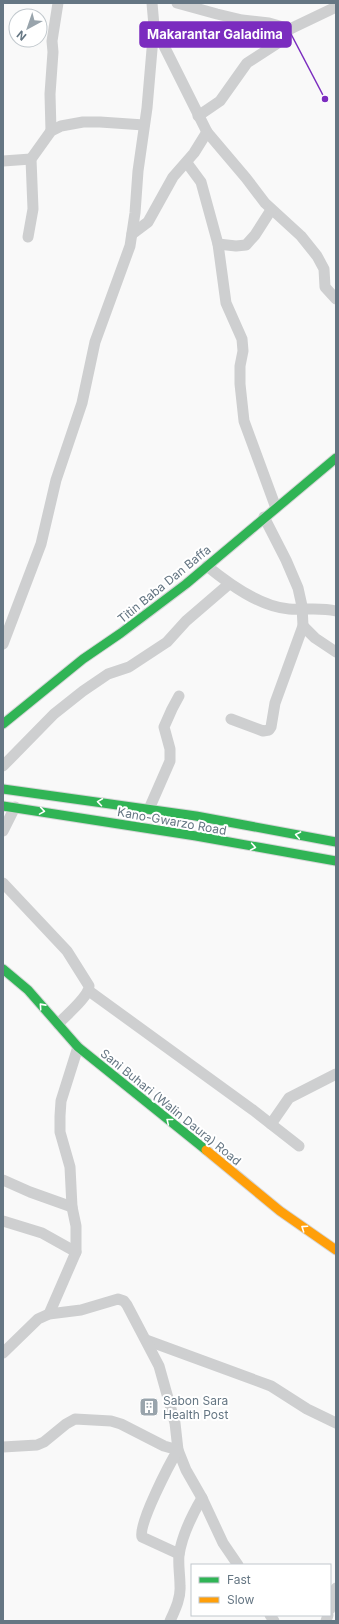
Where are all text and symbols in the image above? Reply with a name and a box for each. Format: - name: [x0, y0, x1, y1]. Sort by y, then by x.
- north arrow: [8, 8, 48, 48]
- callout: Makarantar Galadima: [140, 22, 291, 47]
- text: Makarantar Galadima: [147, 26, 283, 42]
- text: N: [14, 28, 29, 44]
- street label: Titin Baba Dan Baffa: [114, 542, 214, 626]
- one-way arrow: [97, 798, 103, 807]
- street label: Kano-Gwarzo Road: [116, 804, 228, 838]
- one-way arrow: [38, 806, 45, 815]
- one-way arrow: [295, 831, 301, 840]
- one-way arrow: [249, 842, 256, 851]
- one-way arrow: [39, 1003, 47, 1011]
- street label: Sani Buhari (Walin Daura) Road: [98, 1046, 244, 1168]
- one-way arrow: [167, 1118, 174, 1125]
- one-way arrow: [301, 1225, 308, 1233]
- place label: Sabon Sara Health Post: [163, 1393, 228, 1422]
- building icon: Sabon Sara Health Post: [138, 1396, 160, 1418]
- legend: [191, 1564, 331, 1616]
- text: Fast: [227, 1572, 251, 1587]
- text: Slow: [227, 1592, 255, 1607]

